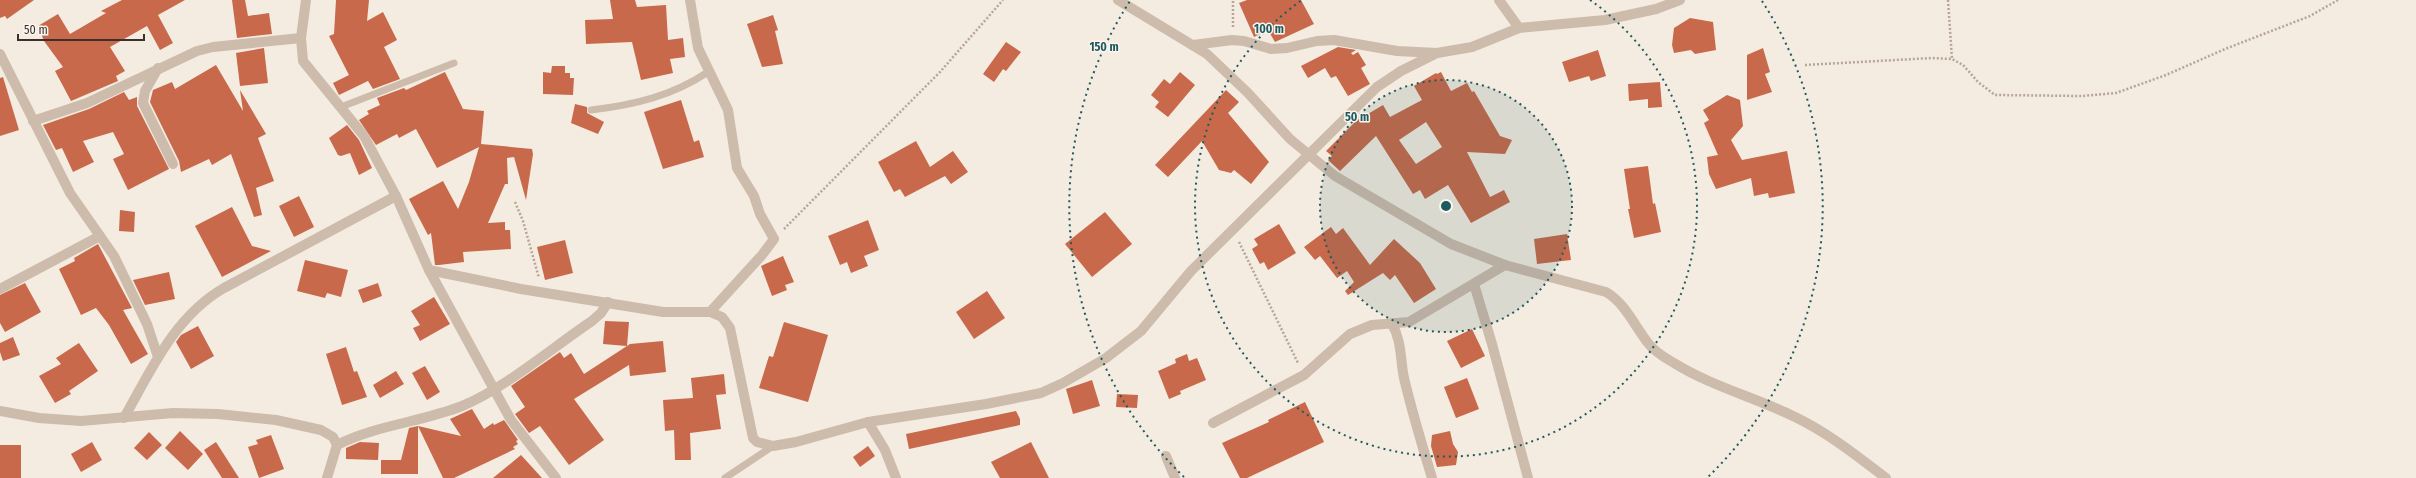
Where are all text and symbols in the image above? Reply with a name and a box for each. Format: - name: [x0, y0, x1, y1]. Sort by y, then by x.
- scale bar: [18, 16, 144, 42]
- text: 100 m: [1254, 22, 1284, 36]
- text: 50 m: [24, 23, 48, 37]
- text: 150 m: [1089, 40, 1119, 54]
- text: 50 m: [1345, 110, 1369, 124]
- centre of rings: [1439, 199, 1453, 213]

